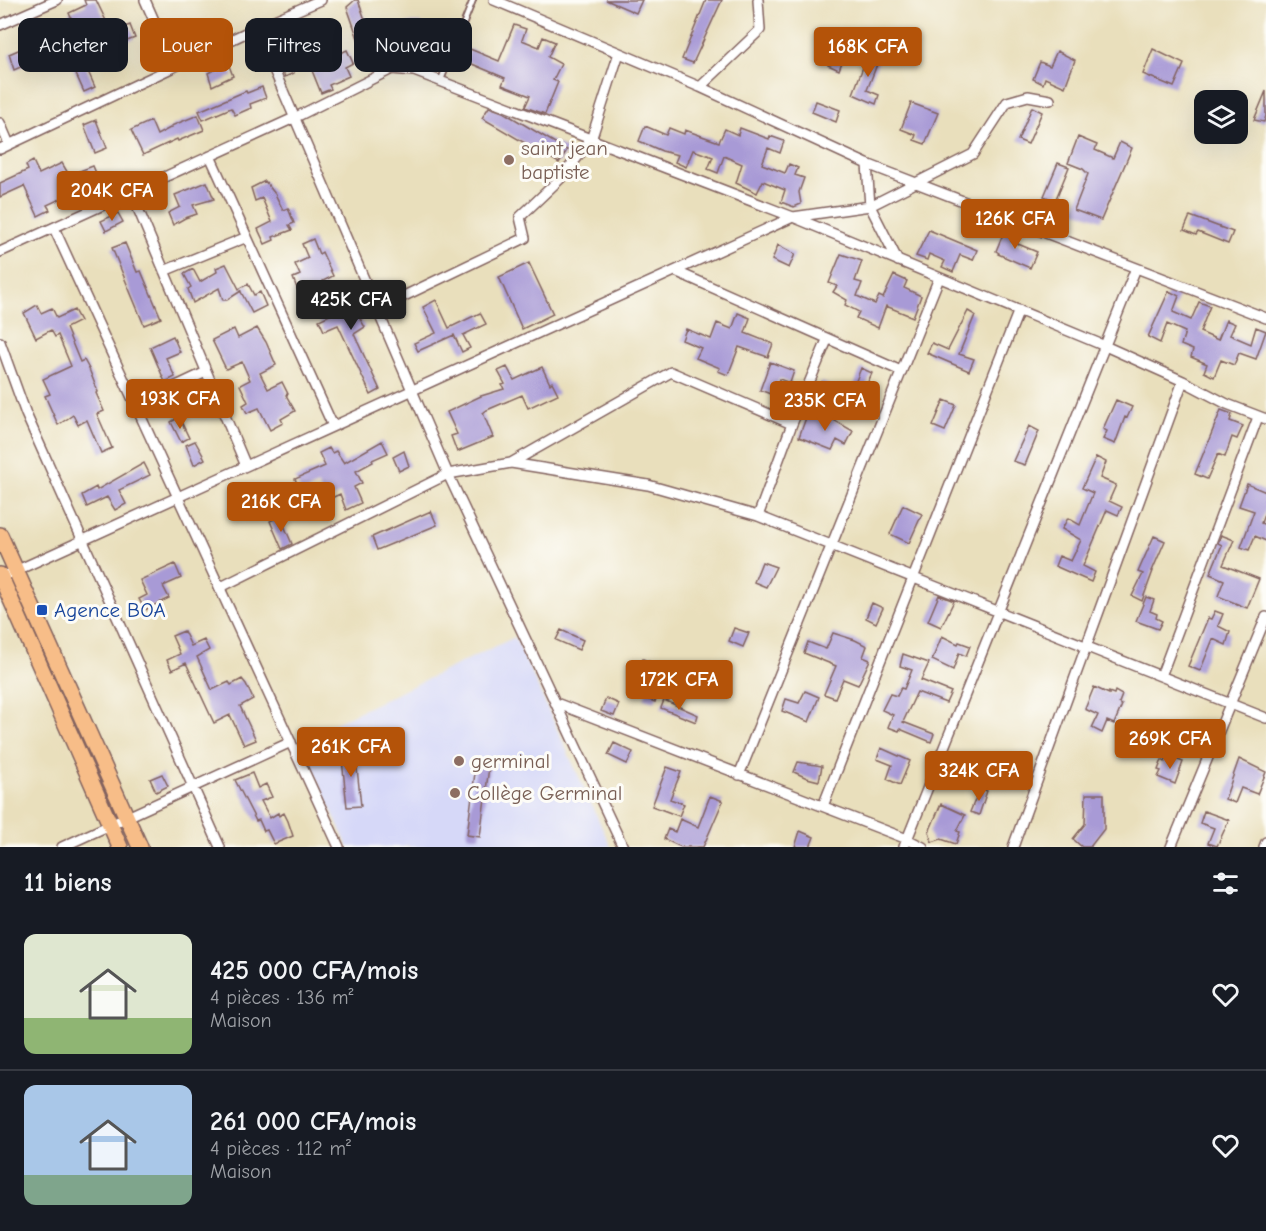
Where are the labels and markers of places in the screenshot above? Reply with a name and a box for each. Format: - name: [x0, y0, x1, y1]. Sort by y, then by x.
- pin: 168K CFA: [806, 27, 930, 78]
- place label: saint jean baptiste: [521, 136, 608, 184]
- marker: saint jean baptiste: [502, 153, 516, 167]
- pin: 204K CFA: [50, 171, 174, 222]
- pin: 126K CFA: [953, 199, 1077, 250]
- pin: 425K CFA: [289, 280, 413, 331]
- pin: 193K CFA: [118, 379, 242, 430]
- pin: 235K CFA: [763, 381, 887, 432]
- pin: 216K CFA: [219, 482, 343, 533]
- place label: Agence BOA: [54, 598, 166, 622]
- marker: Agence BOA: [35, 603, 49, 617]
- pin: 172K CFA: [617, 660, 741, 711]
- pin: 269K CFA: [1108, 719, 1232, 770]
- pin: 261K CFA: [289, 727, 413, 778]
- place label: germinal: [471, 749, 550, 773]
- pin: 324K CFA: [917, 751, 1041, 802]
- marker: germinal: [452, 754, 466, 768]
- place label: Collège Germinal: [467, 781, 622, 805]
- marker: Collège Germinal: [448, 786, 462, 800]

